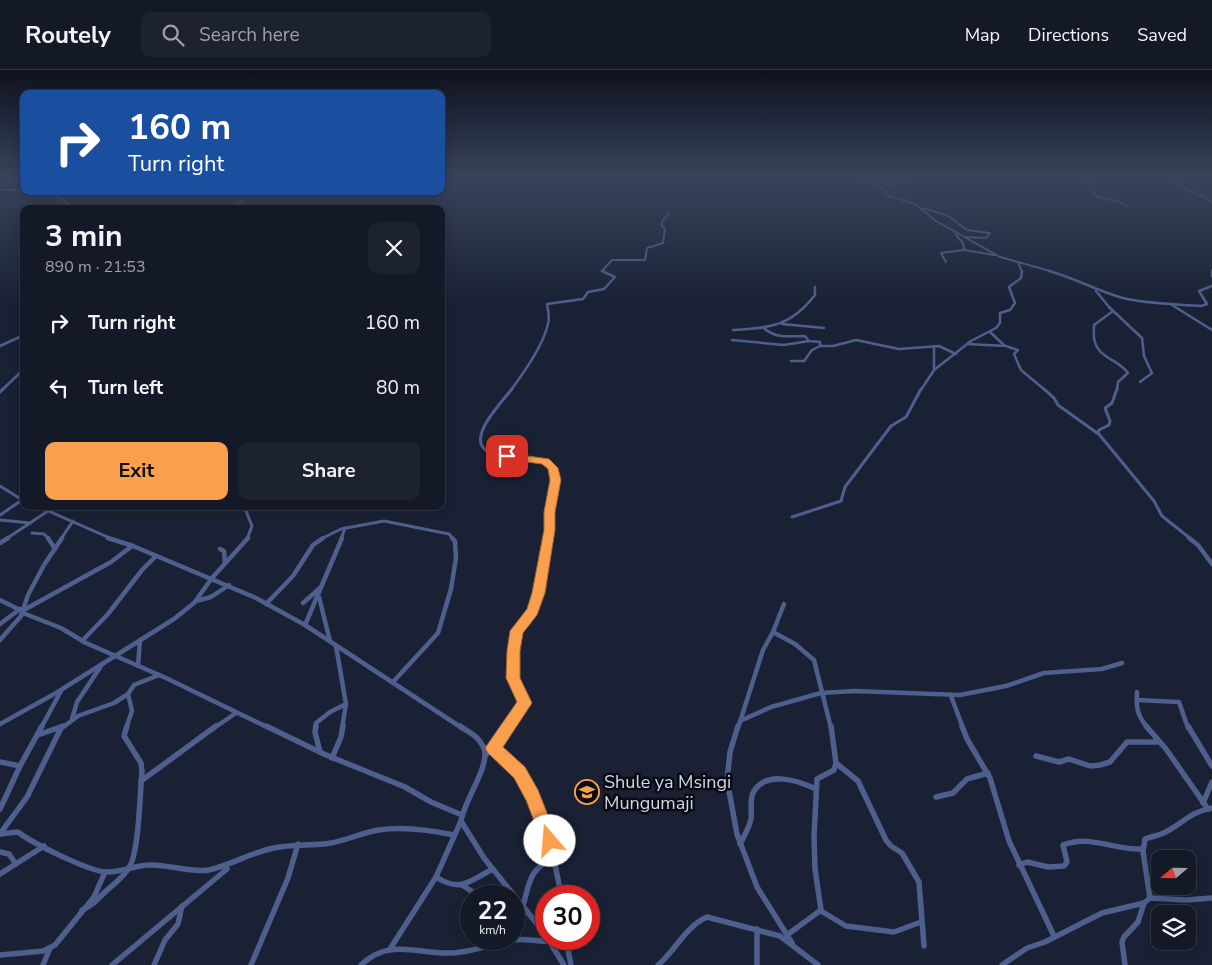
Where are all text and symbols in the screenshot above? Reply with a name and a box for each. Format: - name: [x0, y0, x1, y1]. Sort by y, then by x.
- search box: [141, 12, 491, 57]
- text: Routely: [25, 19, 111, 51]
- icon: search: [159, 21, 187, 49]
- text: Search here: [199, 22, 300, 48]
- text: Map: [965, 23, 1000, 47]
- text: Directions: [1028, 23, 1109, 47]
- text: Saved: [1137, 23, 1187, 47]
- text: 160 m: [128, 104, 231, 151]
- icon: right: [45, 110, 110, 175]
- text: Turn right: [128, 149, 224, 179]
- text: 3 min: [45, 216, 123, 257]
- button: close: [368, 222, 420, 274]
- text: 890 m · 21:53: [45, 256, 146, 278]
- icon: right: [45, 309, 73, 337]
- text: Turn right: [88, 310, 175, 336]
- text: 160 m: [365, 310, 420, 336]
- icon: left: [45, 374, 73, 402]
- text: Turn left: [88, 375, 163, 401]
- text: 80 m: [376, 375, 420, 401]
- pin: [486, 435, 528, 477]
- button: Exit: [45, 442, 228, 500]
- button: Share: [238, 442, 420, 500]
- icon: arrive: [493, 442, 521, 470]
- place label: Shule ya Msingi Mungumaji: [604, 770, 731, 815]
- school or university icon: Shule ya Msingi Mungumaji: [574, 779, 600, 805]
- position arrow: [523, 814, 575, 866]
- north arrow: [1151, 850, 1196, 895]
- map controls: [1151, 850, 1196, 950]
- speed limit sign: 30: [535, 885, 600, 950]
- text: 22: [477, 894, 508, 928]
- button: layers: [1151, 905, 1196, 950]
- text: km/h: [479, 922, 506, 938]

